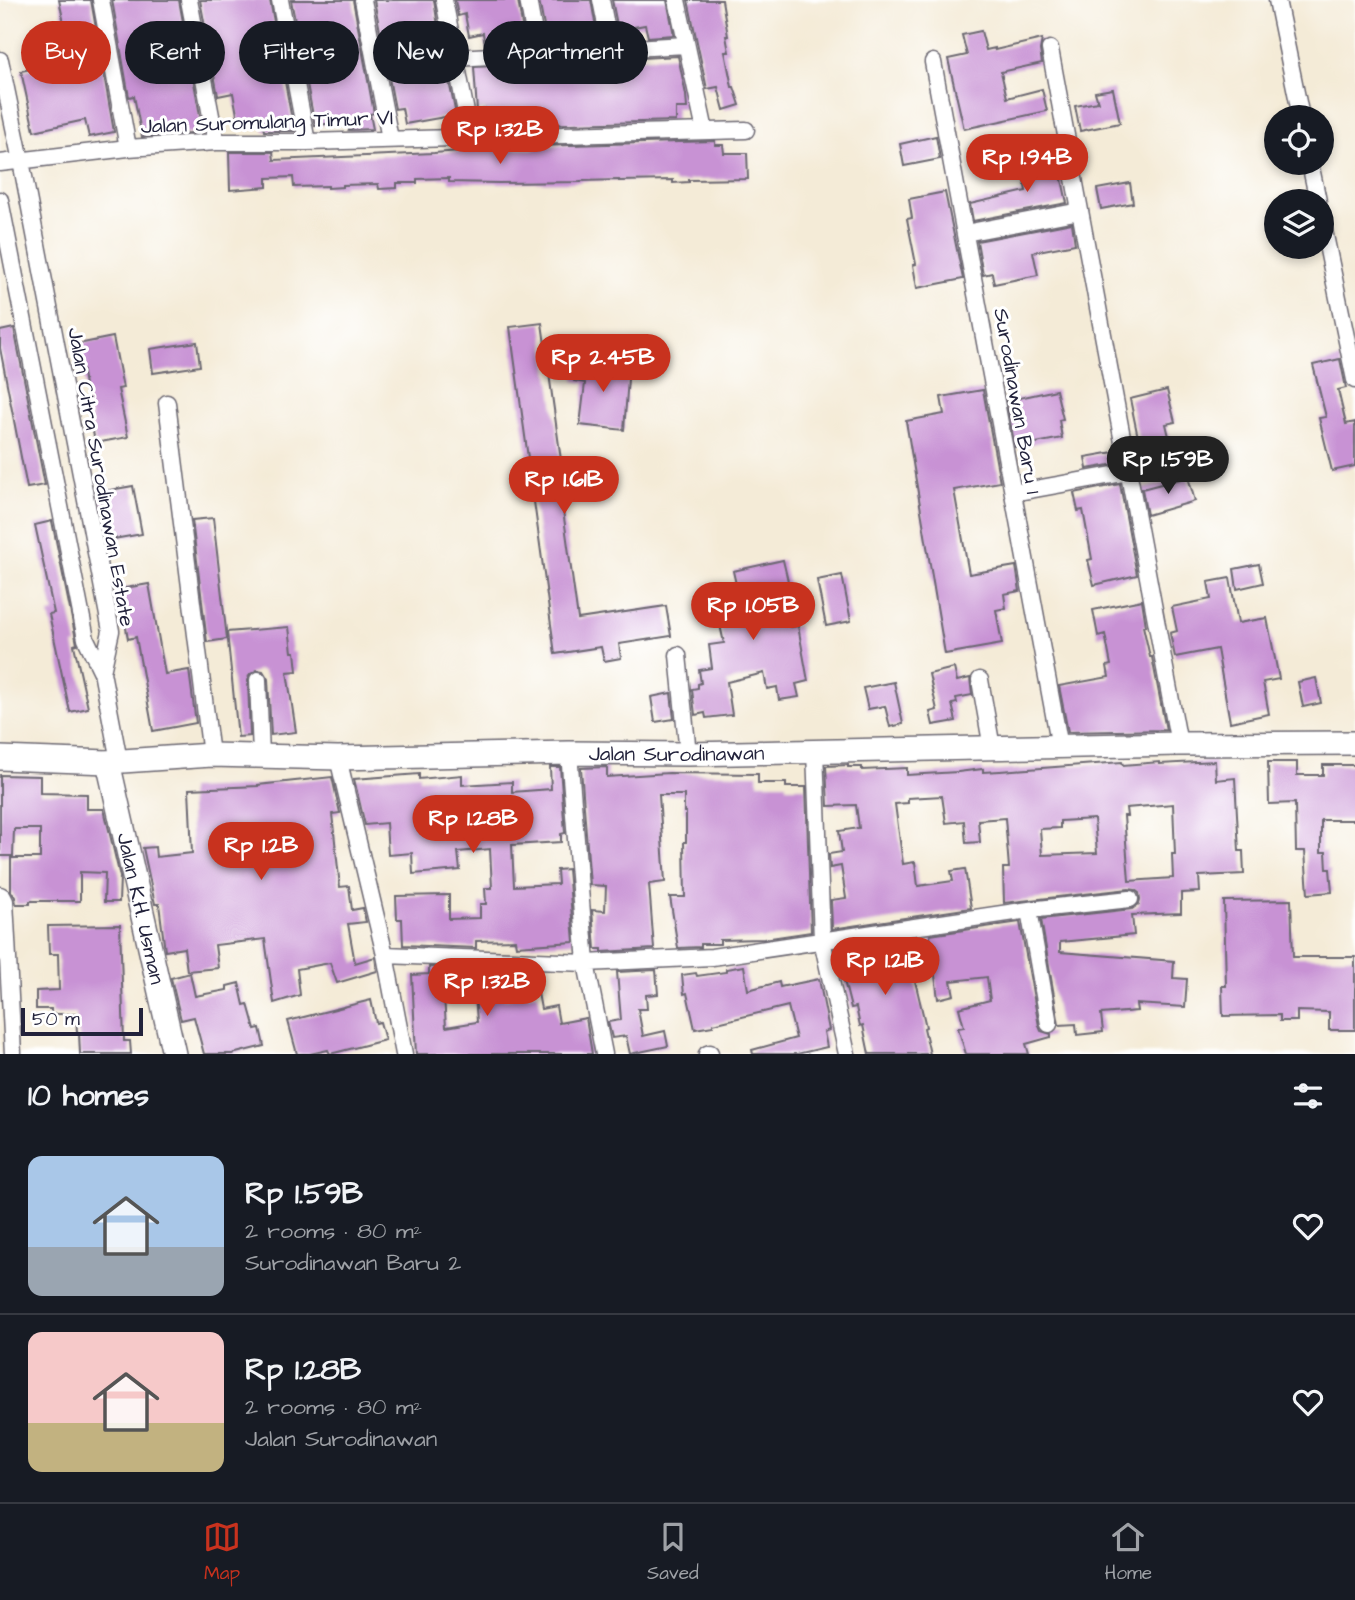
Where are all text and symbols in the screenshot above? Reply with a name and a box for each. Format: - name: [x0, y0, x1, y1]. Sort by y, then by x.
- chip: Buy: [21, 21, 111, 84]
- chip: Rent: [125, 21, 225, 84]
- chip: Filters: [239, 21, 359, 84]
- chip: New: [373, 21, 469, 84]
- chip: Apartment: [483, 21, 648, 84]
- street label: Jalan Suromulang Timur VI: [140, 103, 394, 143]
- map controls: [1264, 105, 1334, 259]
- button: locate: [1264, 105, 1334, 175]
- pin: Rp 1.32B: [428, 106, 572, 166]
- text: Rp 1.32B: [457, 113, 543, 145]
- pin: Rp 1.94B: [955, 134, 1099, 194]
- text: Rp 1.94B: [982, 141, 1072, 173]
- button: layers: [1264, 189, 1334, 259]
- street label: Surodinawan Baru 1: [986, 306, 1048, 497]
- street label: Jalan Citra Surodinawan Estate: [60, 325, 142, 629]
- pin: Rp 2.45B: [531, 334, 675, 394]
- text: Rp 2.45B: [551, 341, 655, 373]
- pin: Rp 1.59B: [1096, 436, 1240, 496]
- text: Rp 1.59B: [1123, 443, 1213, 475]
- pin: Rp 1.61B: [492, 456, 636, 516]
- text: Rp 1.61B: [525, 463, 603, 495]
- pin: Rp 1.05B: [681, 582, 825, 642]
- text: Rp 1.05B: [707, 589, 799, 621]
- street label: Jalan Surodinawan: [589, 738, 765, 769]
- pin: Rp 1.28B: [401, 796, 545, 855]
- text: Rp 1.28B: [428, 802, 518, 834]
- pin: Rp 1.2B: [196, 822, 326, 882]
- text: Rp 1.2B: [224, 829, 298, 861]
- street label: Jalan K.H. Usman: [110, 830, 172, 987]
- pin: Rp 1.21B: [813, 937, 957, 997]
- text: Rp 1.21B: [846, 944, 924, 976]
- pin: Rp 1.32B: [415, 958, 559, 1018]
- text: Rp 1.32B: [444, 965, 530, 997]
- scale bar: [21, 1005, 144, 1037]
- text: 50 m: [32, 1006, 80, 1033]
- text: 10 homes: [28, 1075, 149, 1117]
- icon: filters: [1289, 1077, 1327, 1115]
- text: Rp 1.59B: [245, 1173, 363, 1215]
- icon: home: [84, 1184, 168, 1268]
- icon: heart: [1289, 1207, 1327, 1245]
- text: 2 rooms · 80 m²: [245, 1215, 422, 1247]
- text: Surodinawan Baru 2: [245, 1247, 461, 1279]
- text: Rp 1.28B: [245, 1349, 361, 1391]
- icon: home: [84, 1360, 168, 1444]
- icon: heart: [1289, 1383, 1327, 1421]
- text: 2 rooms · 80 m²: [245, 1391, 422, 1423]
- text: Jalan Surodinawan: [245, 1423, 437, 1455]
- tab: Map: [203, 1518, 241, 1587]
- tab: Saved: [647, 1518, 699, 1587]
- tab: Home: [1105, 1518, 1152, 1587]

